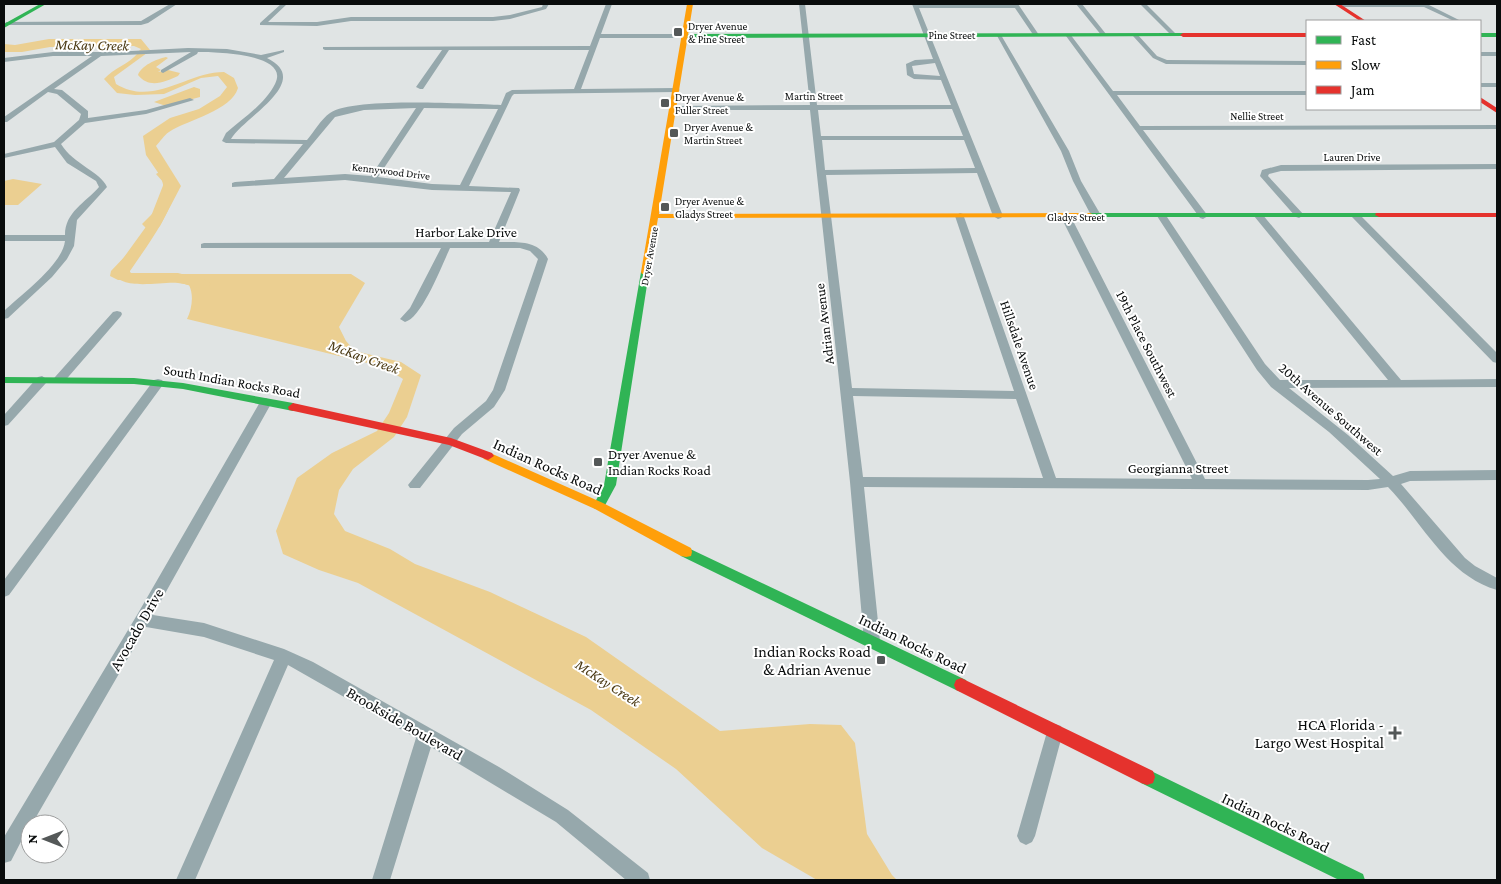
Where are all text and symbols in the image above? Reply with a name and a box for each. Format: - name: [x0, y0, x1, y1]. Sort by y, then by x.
- place label: Dryer Avenue & Pine Street: [688, 20, 748, 45]
- legend: [1306, 20, 1481, 110]
- marker: Dryer Avenue & Pine Street: [672, 26, 684, 38]
- street label: Pine Street: [929, 29, 976, 41]
- text: Fast: [1351, 32, 1377, 48]
- water label: McKay Creek: [54, 36, 131, 55]
- text: Slow: [1351, 57, 1381, 73]
- text: Jam: [1349, 82, 1374, 99]
- street label: Martin Street: [785, 90, 844, 102]
- place label: Dryer Avenue & Fuller Street: [675, 91, 744, 116]
- marker: Dryer Avenue & Fuller Street: [659, 97, 671, 109]
- street label: Nellie Street: [1230, 110, 1284, 122]
- place label: Dryer Avenue & Martin Street: [684, 121, 753, 146]
- marker: Dryer Avenue & Martin Street: [668, 127, 680, 139]
- street label: Lauren Drive: [1324, 151, 1381, 163]
- street label: Kennywood Drive: [351, 160, 431, 183]
- place label: Dryer Avenue & Gladys Street: [675, 195, 744, 221]
- marker: Dryer Avenue & Gladys Street: [659, 201, 671, 213]
- street label: Gladys Street: [1047, 211, 1105, 224]
- street label: Harbor Lake Drive: [415, 224, 517, 240]
- street label: Dryer Avenue: [638, 226, 661, 286]
- street label: Adrian Avenue: [811, 282, 837, 366]
- street label: 19th Place Southwest: [1113, 288, 1181, 400]
- street label: Hillsdale Avenue: [997, 298, 1043, 392]
- water label: McKay Creek: [325, 336, 403, 379]
- street label: 20th Avenue Southwest: [1276, 359, 1387, 459]
- street label: South Indian Rocks Road: [162, 361, 302, 401]
- street label: Indian Rocks Road: [491, 435, 605, 498]
- place label: Dryer Avenue & Indian Rocks Road: [608, 446, 711, 478]
- marker: Dryer Avenue & Indian Rocks Road: [592, 456, 604, 468]
- street label: Georgianna Street: [1128, 460, 1229, 476]
- street label: Avocado Drive: [106, 585, 167, 673]
- street label: Indian Rocks Road: [856, 610, 970, 677]
- place label: Indian Rocks Road & Adrian Avenue: [754, 643, 872, 678]
- marker: Indian Rocks Road & Adrian Avenue: [875, 654, 887, 666]
- water label: McKay Creek: [571, 656, 645, 711]
- street label: Brookside Boulevard: [344, 683, 466, 764]
- place label: HCA Florida - Largo West Hospital: [1255, 716, 1384, 752]
- marker: HCA Florida - Largo West Hospital: [1388, 726, 1402, 740]
- street label: Indian Rocks Road: [1219, 789, 1333, 856]
- north arrow: [20, 814, 70, 864]
- text: N: [24, 834, 40, 844]

